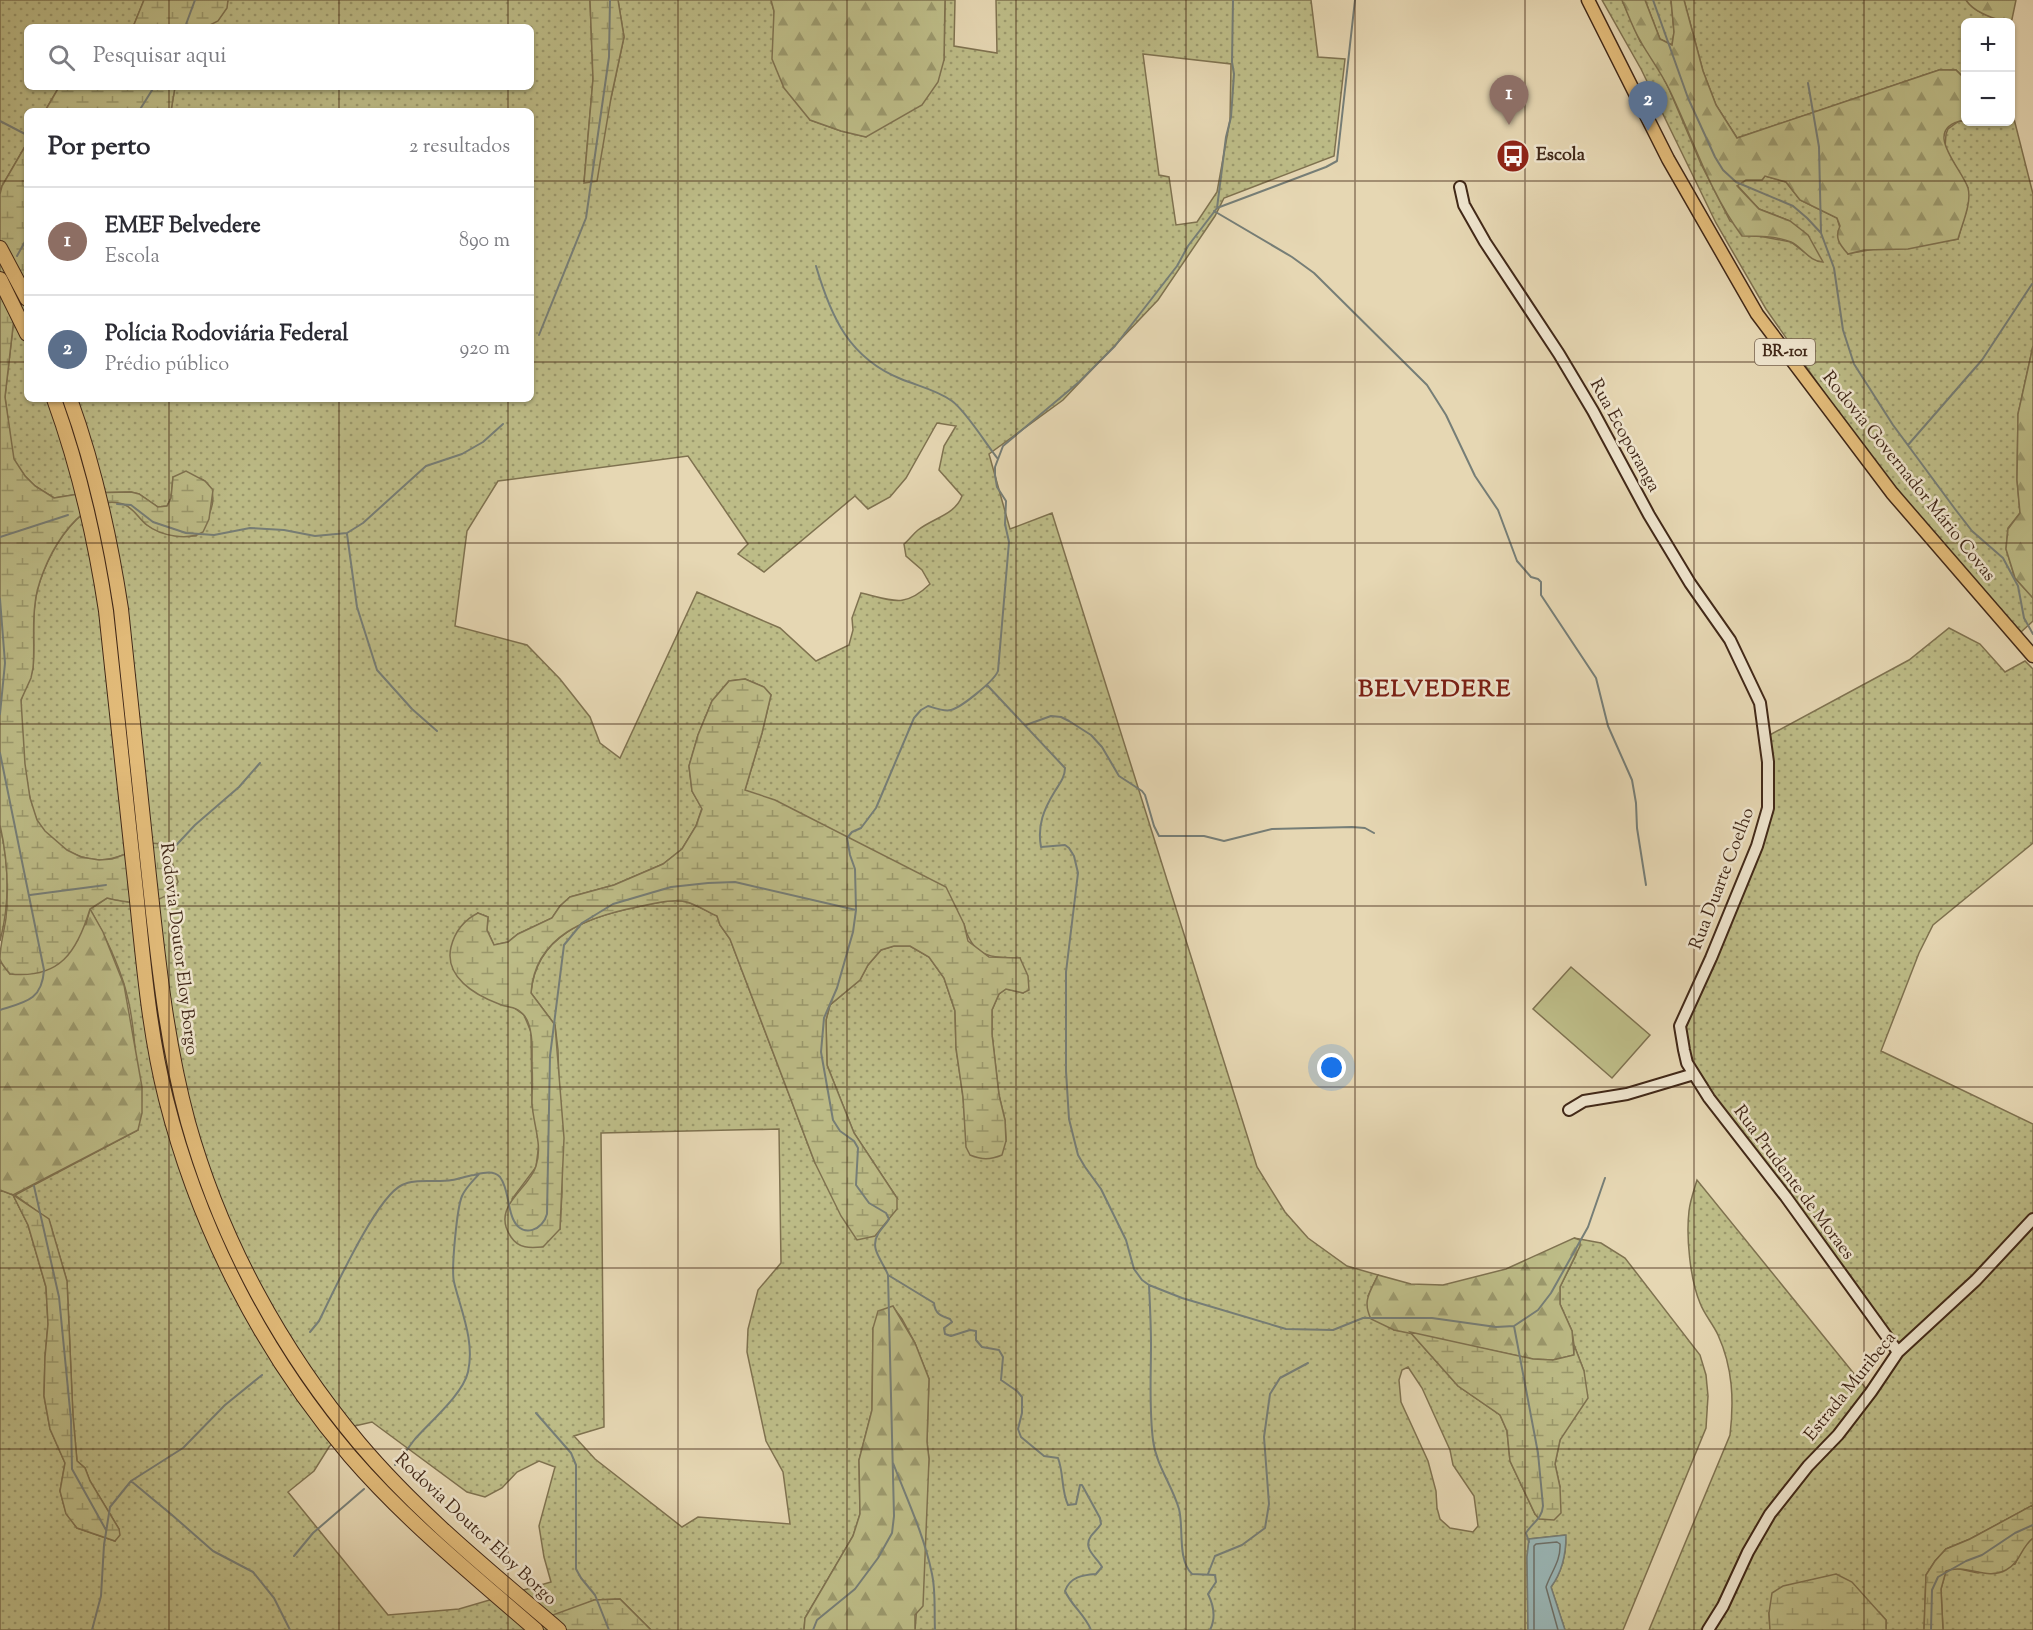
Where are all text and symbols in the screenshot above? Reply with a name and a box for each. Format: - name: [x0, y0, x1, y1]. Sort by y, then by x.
- map controls: [1961, 18, 2015, 126]
- button: +: [1961, 18, 2015, 72]
- search box: [24, 24, 534, 90]
- icon: search: [45, 41, 78, 74]
- text: Pesquisar aqui: [93, 41, 227, 73]
- button: −: [1961, 72, 2015, 126]
- pin: 1: [1490, 76, 1528, 125]
- pin: 2: [1628, 82, 1668, 131]
- text: Por perto: [48, 129, 150, 166]
- text: 2 resultados: [409, 133, 510, 162]
- bus stop icon: Escola: [1495, 138, 1531, 174]
- place label: Escola: [1536, 143, 1586, 169]
- text: EMEF Belvedere: [105, 211, 261, 243]
- text: 1: [64, 227, 71, 256]
- text: 890 m: [459, 227, 510, 256]
- text: Escola: [105, 243, 160, 272]
- text: Polícia Rodoviária Federal: [105, 319, 349, 351]
- text: 2: [63, 335, 72, 364]
- text: 920 m: [460, 335, 510, 364]
- road number: BR-101: [1755, 339, 1815, 365]
- text: Prédio público: [105, 351, 229, 380]
- street label: Rodovia Governador Mário Covas: [1815, 366, 2001, 588]
- street label: Rua Ecoporanga: [1582, 375, 1666, 497]
- district label: BELVEDERE: [1358, 673, 1512, 707]
- street label: Rua Duarte Coelho: [1684, 804, 1762, 954]
- street label: Rodovia Doutor Eloy Borgo: [152, 841, 204, 1057]
- your location: [1317, 1053, 1346, 1082]
- street label: Rua Prudente de Moraes: [1726, 1100, 1860, 1266]
- street label: Estrada Muribeca: [1799, 1327, 1903, 1447]
- street label: Rodovia Doutor Eloy Borgo: [388, 1448, 562, 1612]

